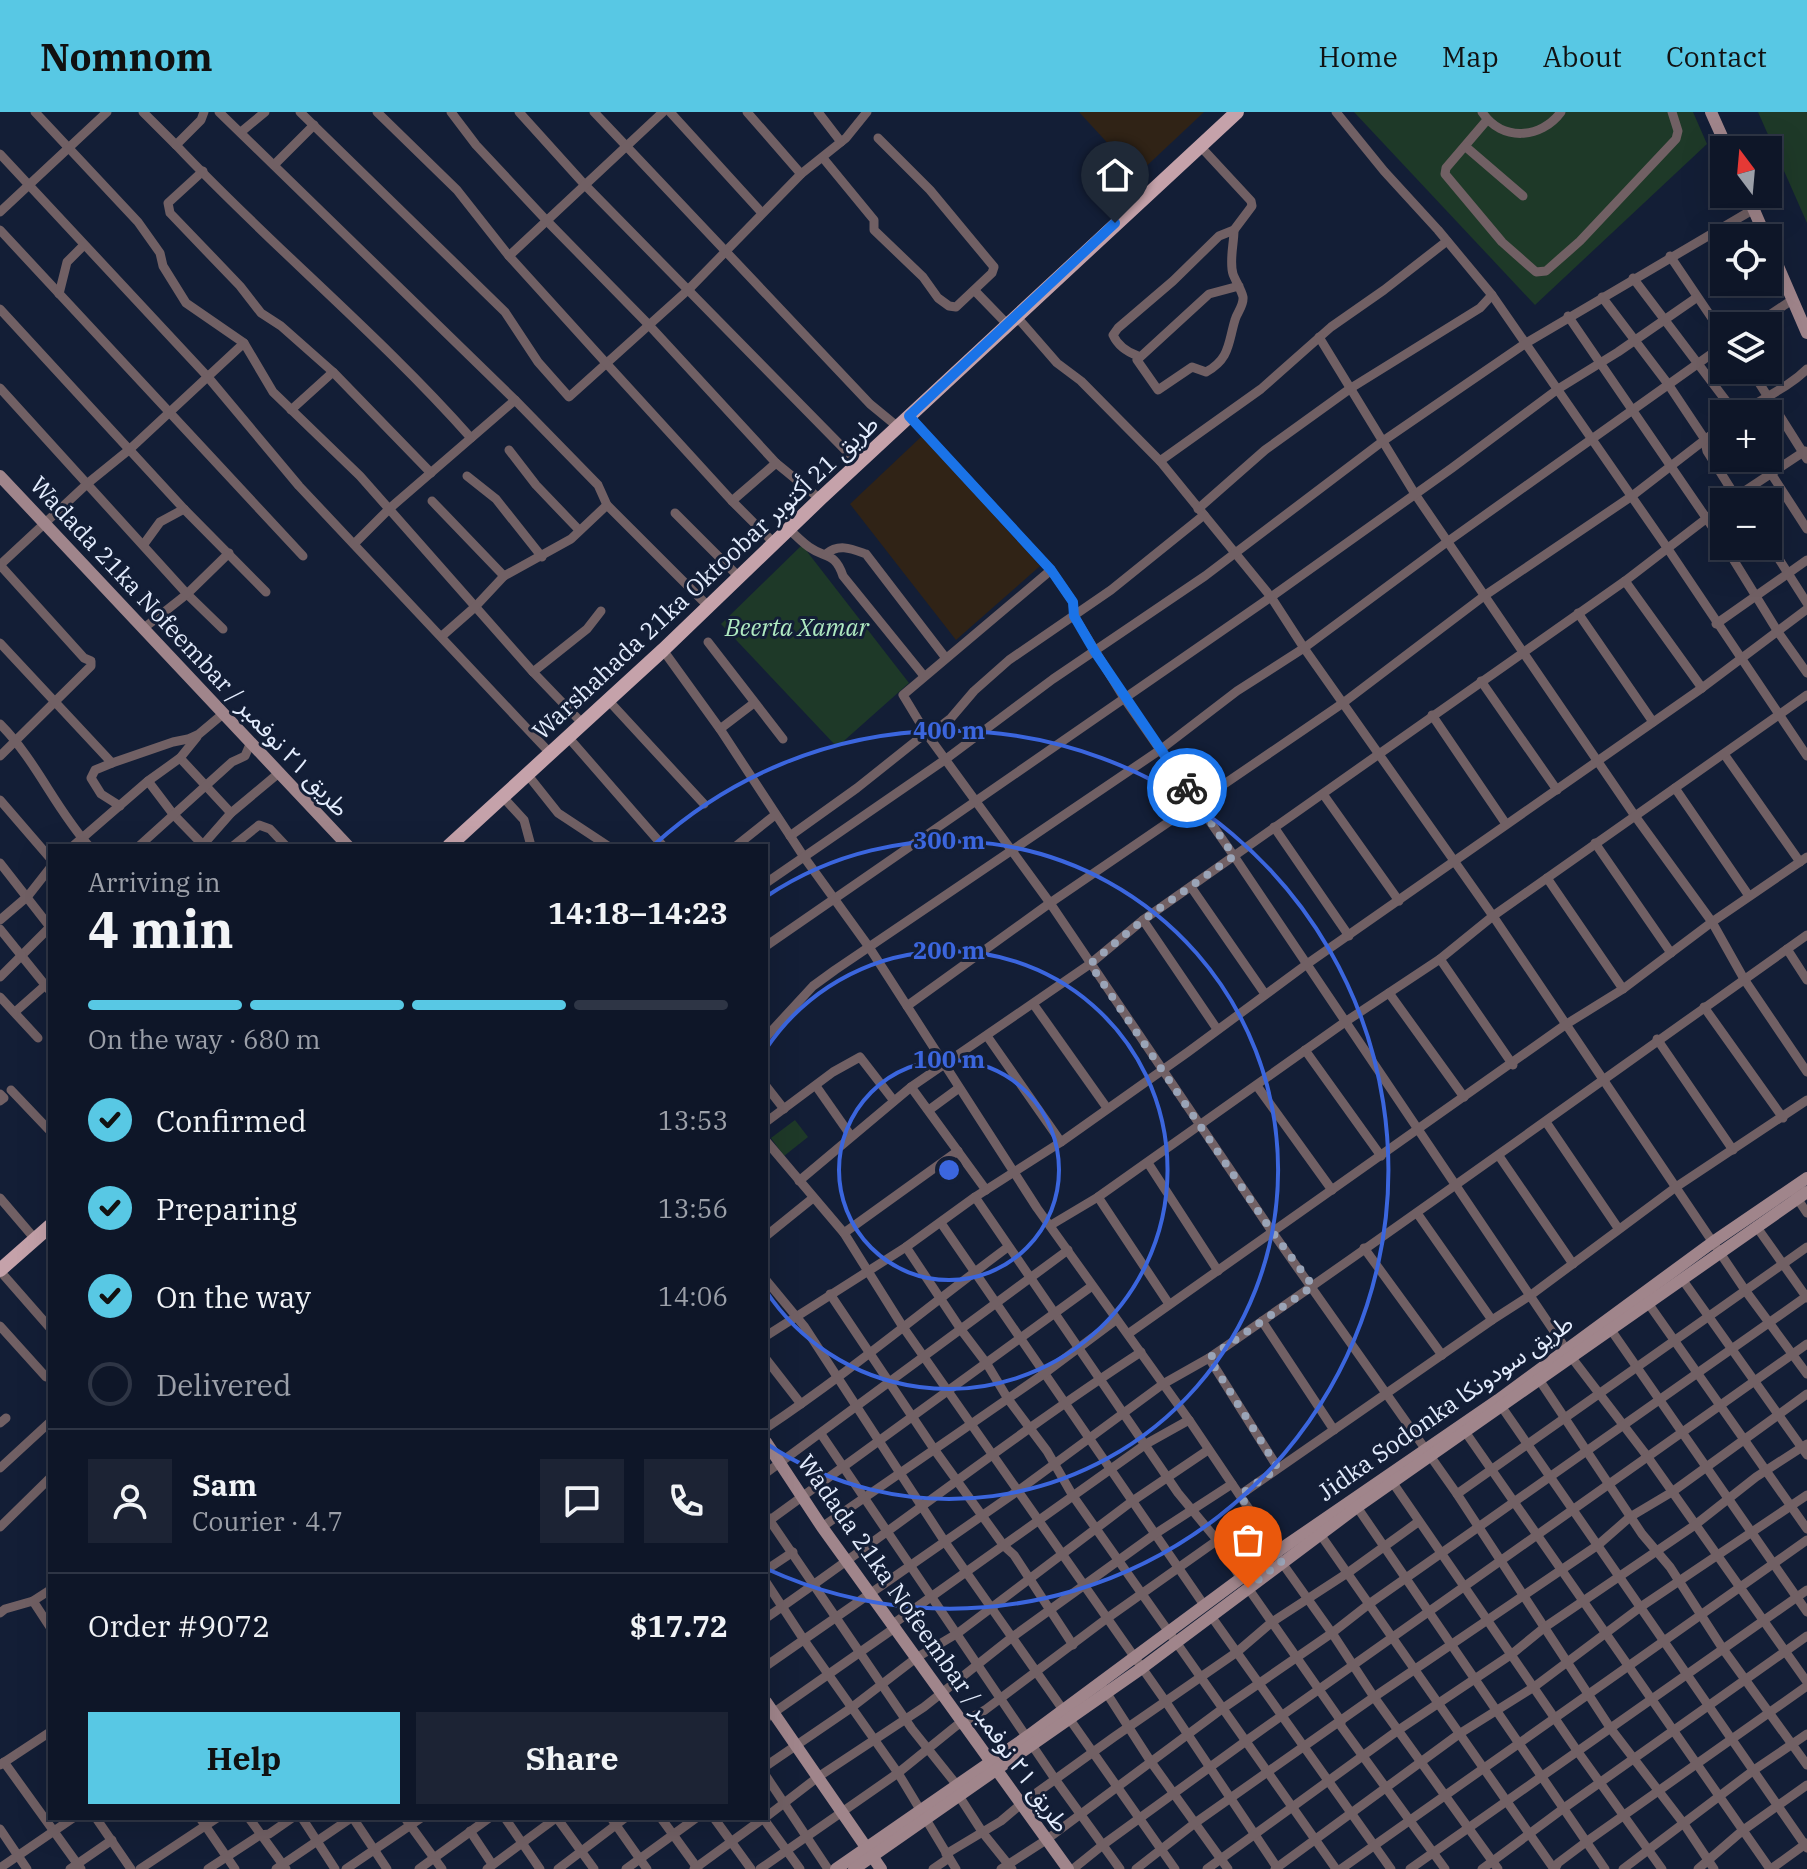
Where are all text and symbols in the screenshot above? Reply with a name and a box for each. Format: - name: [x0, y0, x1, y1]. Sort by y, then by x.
- text: Nomnom: [40, 32, 213, 81]
- text: Home: [1318, 38, 1398, 75]
- text: Map: [1442, 38, 1499, 75]
- text: About: [1543, 38, 1622, 75]
- text: Contact: [1666, 38, 1767, 75]
- north arrow: [1710, 136, 1782, 208]
- map controls: [1710, 136, 1782, 560]
- pin: [1081, 141, 1149, 223]
- icon: home: [1093, 153, 1137, 197]
- button: locate: [1710, 224, 1782, 296]
- button: layers: [1710, 312, 1782, 384]
- button: +: [1710, 400, 1782, 472]
- street label: Warshahada 21ka Oktoobar طريق 21 أكتوبر: [525, 408, 885, 746]
- street label: Wadada 21ka Nofeembar / طريق ٢١ نوفمبر: [23, 469, 357, 823]
- button: −: [1710, 488, 1782, 560]
- park label: Beerta Xamar: [724, 611, 870, 643]
- text: 400 m: [913, 714, 985, 746]
- courier: [1147, 748, 1227, 828]
- icon: bike: [1165, 766, 1209, 810]
- text: 300 m: [913, 824, 985, 856]
- text: Arriving in: [88, 865, 221, 899]
- text: 14:18–14:23: [548, 893, 728, 932]
- text: 4 min: [88, 895, 234, 962]
- text: 200 m: [913, 934, 985, 966]
- text: On the way · 680 m: [88, 1022, 321, 1056]
- text: 100 m: [913, 1043, 985, 1075]
- icon: check: [88, 1098, 132, 1142]
- text: Confirmed: [156, 1101, 307, 1140]
- text: 13:53: [658, 1103, 728, 1137]
- centre of rings: [935, 1156, 963, 1184]
- icon: check: [88, 1186, 132, 1230]
- text: Preparing: [156, 1189, 297, 1228]
- text: 13:56: [658, 1191, 728, 1225]
- icon: check: [88, 1274, 132, 1318]
- text: On the way: [156, 1277, 311, 1316]
- text: 14:06: [658, 1279, 728, 1313]
- street label: Jidka Sodonka طريق سودونكا: [1311, 1306, 1579, 1508]
- text: Delivered: [156, 1365, 291, 1404]
- street label: Wadada 21ka Nofeembar / طريق ٢١ نوفمبر: [791, 1448, 1077, 1838]
- button: person: [88, 1459, 172, 1543]
- button: chat: [540, 1459, 624, 1543]
- button: phone: [644, 1459, 728, 1543]
- text: Sam: [192, 1465, 257, 1504]
- text: Courier · 4.7: [192, 1504, 343, 1538]
- pin: [1214, 1506, 1282, 1588]
- icon: bag: [1226, 1518, 1270, 1562]
- text: Order #9072: [88, 1606, 270, 1645]
- text: $17.72: [630, 1606, 728, 1645]
- button: Help: [88, 1712, 400, 1804]
- button: Share: [416, 1712, 728, 1804]

